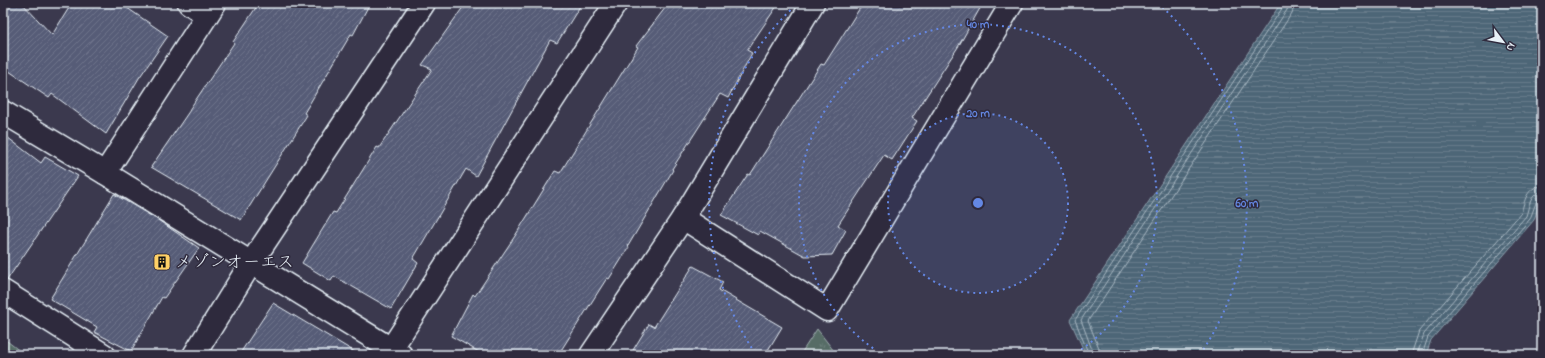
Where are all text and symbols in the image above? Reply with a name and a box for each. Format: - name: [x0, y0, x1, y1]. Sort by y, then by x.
- text: 40 m: [966, 16, 990, 34]
- north arrow: [1483, 22, 1523, 62]
- text: N: [1502, 39, 1519, 54]
- text: 20 m: [965, 105, 990, 123]
- text: 60 m: [1235, 195, 1259, 213]
- centre of rings: [971, 196, 985, 210]
- place label: メゾンオーエス: [175, 250, 294, 275]
- building icon: メゾンオーエス: [152, 252, 172, 272]

